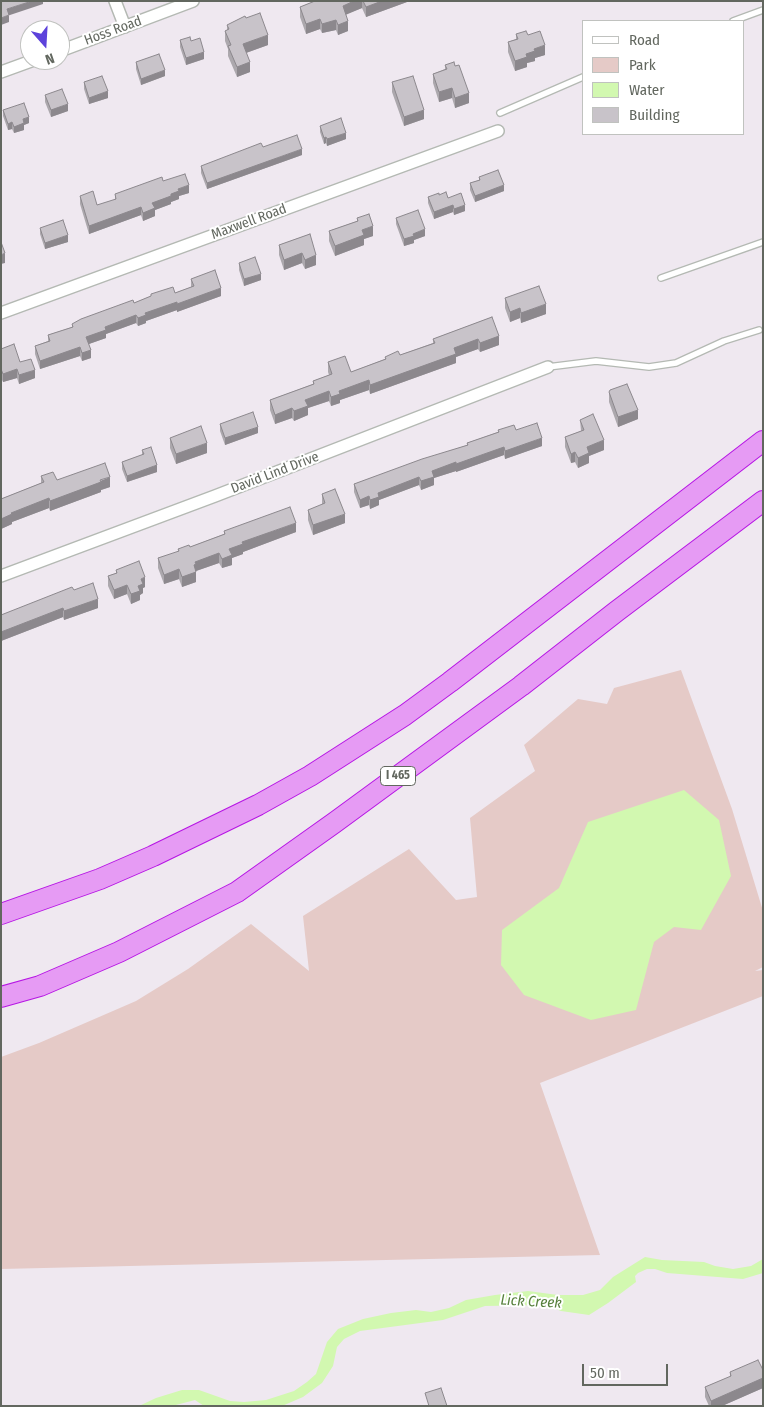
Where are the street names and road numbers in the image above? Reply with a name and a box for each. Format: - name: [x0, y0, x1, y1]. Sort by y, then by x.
- street label: Hoss Road: [82, 13, 144, 49]
- street label: Maxwell Road: [209, 201, 289, 243]
- street label: David Lind Drive: [229, 449, 321, 497]
- road number: I 465: [380, 766, 416, 786]

